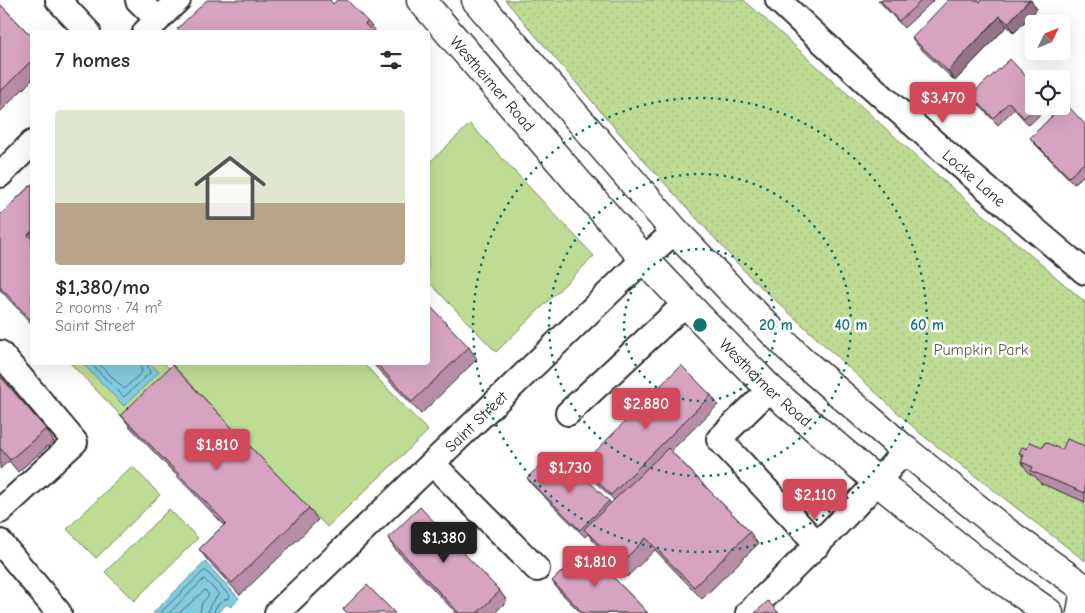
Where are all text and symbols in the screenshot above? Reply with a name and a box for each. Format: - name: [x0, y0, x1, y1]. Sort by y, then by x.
- north arrow: [1025, 15, 1070, 60]
- map controls: [1025, 15, 1070, 115]
- street label: Westheimer Road: [446, 33, 538, 135]
- icon: filters: [377, 46, 405, 74]
- text: 7 homes: [55, 48, 130, 72]
- button: locate: [1025, 70, 1070, 115]
- pin: $3,470: [902, 82, 984, 124]
- text: $3,470: [921, 89, 965, 107]
- icon: home: [185, 143, 275, 233]
- street label: Locke Lane: [939, 146, 1009, 211]
- text: $1,380/mo: [55, 275, 150, 299]
- text: 2 rooms · 74 m²: [55, 299, 162, 317]
- centre of rings: [691, 316, 709, 334]
- text: 20 m: [759, 316, 793, 334]
- text: 40 m: [835, 316, 868, 334]
- text: 60 m: [910, 316, 944, 334]
- text: Saint Street: [55, 317, 135, 335]
- street label: Westheimer Road: [715, 335, 815, 431]
- park label: Pumpkin Park: [933, 341, 1029, 359]
- street label: Saint Street: [441, 388, 512, 456]
- pin: $2,880: [605, 388, 687, 430]
- text: $2,880: [623, 395, 669, 413]
- pin: $1,810: [176, 428, 258, 471]
- text: $1,810: [196, 436, 238, 454]
- pin: $1,730: [529, 452, 611, 494]
- text: $1,730: [548, 459, 592, 477]
- pin: $2,110: [774, 478, 856, 521]
- text: $2,110: [794, 486, 836, 504]
- pin: $1,380: [403, 522, 485, 564]
- text: $1,380: [422, 529, 466, 547]
- pin: $1,810: [554, 546, 636, 588]
- text: $1,810: [574, 553, 616, 571]

